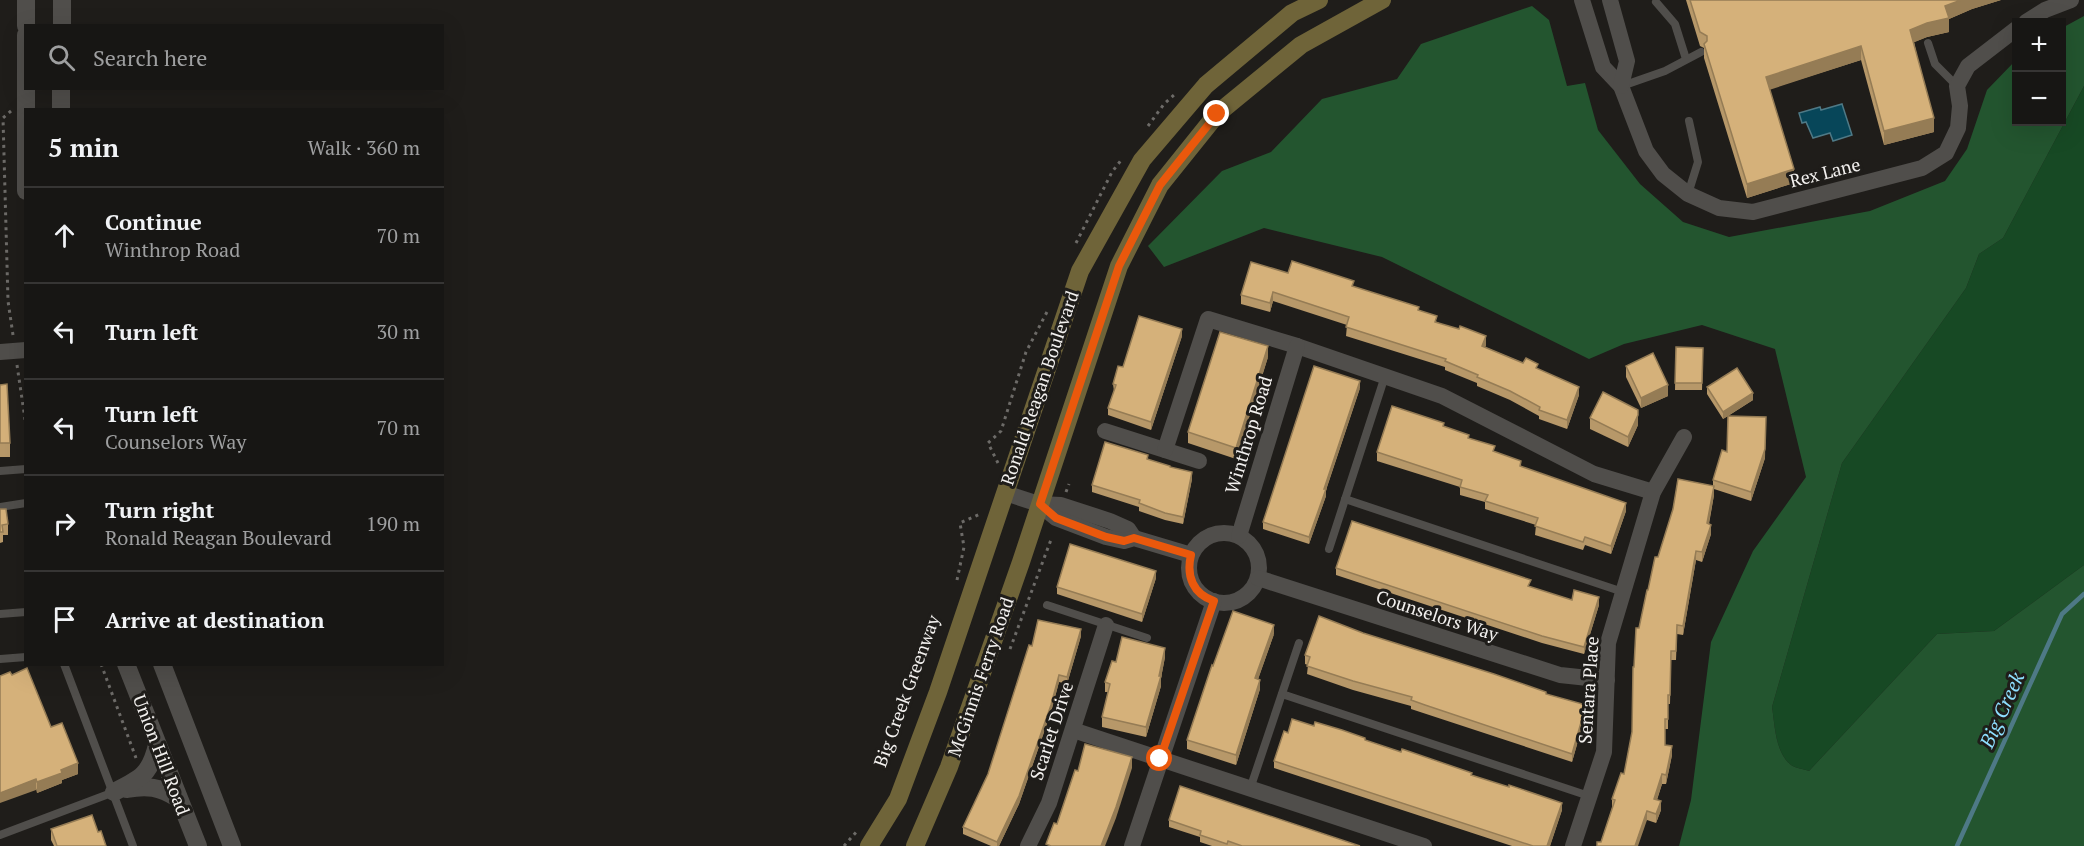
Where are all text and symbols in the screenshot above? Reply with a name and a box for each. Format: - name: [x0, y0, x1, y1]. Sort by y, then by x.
- map controls: [2012, 18, 2066, 126]
- button: +: [2012, 18, 2066, 72]
- search box: [24, 24, 444, 90]
- icon: search: [45, 41, 78, 74]
- text: Search here: [93, 43, 207, 72]
- button: −: [2012, 72, 2066, 126]
- route end: [1203, 100, 1229, 126]
- text: 5 min: [48, 130, 119, 164]
- text: Walk · 360 m: [308, 134, 420, 161]
- street label: Rex Lane: [1787, 152, 1863, 192]
- text: Continue: [105, 207, 202, 236]
- icon: ahead: [48, 219, 81, 252]
- text: 70 m: [377, 222, 420, 249]
- text: Winthrop Road: [105, 236, 240, 263]
- street label: Ronald Reagan Boulevard: [994, 287, 1084, 488]
- icon: left: [48, 315, 81, 348]
- text: Turn left: [105, 317, 198, 346]
- text: 30 m: [377, 318, 420, 345]
- street label: Winthrop Road: [1219, 373, 1277, 496]
- text: Turn left: [105, 399, 198, 428]
- icon: left: [48, 411, 81, 444]
- text: 70 m: [377, 414, 420, 441]
- text: Counselors Way: [105, 428, 246, 455]
- text: Turn right: [105, 495, 214, 524]
- icon: right: [48, 507, 81, 540]
- text: 190 m: [366, 510, 420, 537]
- text: Ronald Reagan Boulevard: [105, 524, 332, 551]
- street label: Counselors Way: [1373, 584, 1502, 646]
- street label: McGinnis Ferry Road: [941, 594, 1019, 760]
- icon: arrive: [48, 603, 81, 636]
- text: Arrive at destination: [105, 605, 324, 634]
- street label: Big Creek Greenway: [867, 611, 945, 770]
- street label: Sentara Place: [1572, 635, 1604, 745]
- water label: Big Creek: [1972, 667, 2030, 753]
- street label: Scarlet Drive: [1024, 678, 1078, 783]
- street label: Union Hill Road: [128, 691, 196, 818]
- route start: [1146, 745, 1172, 771]

